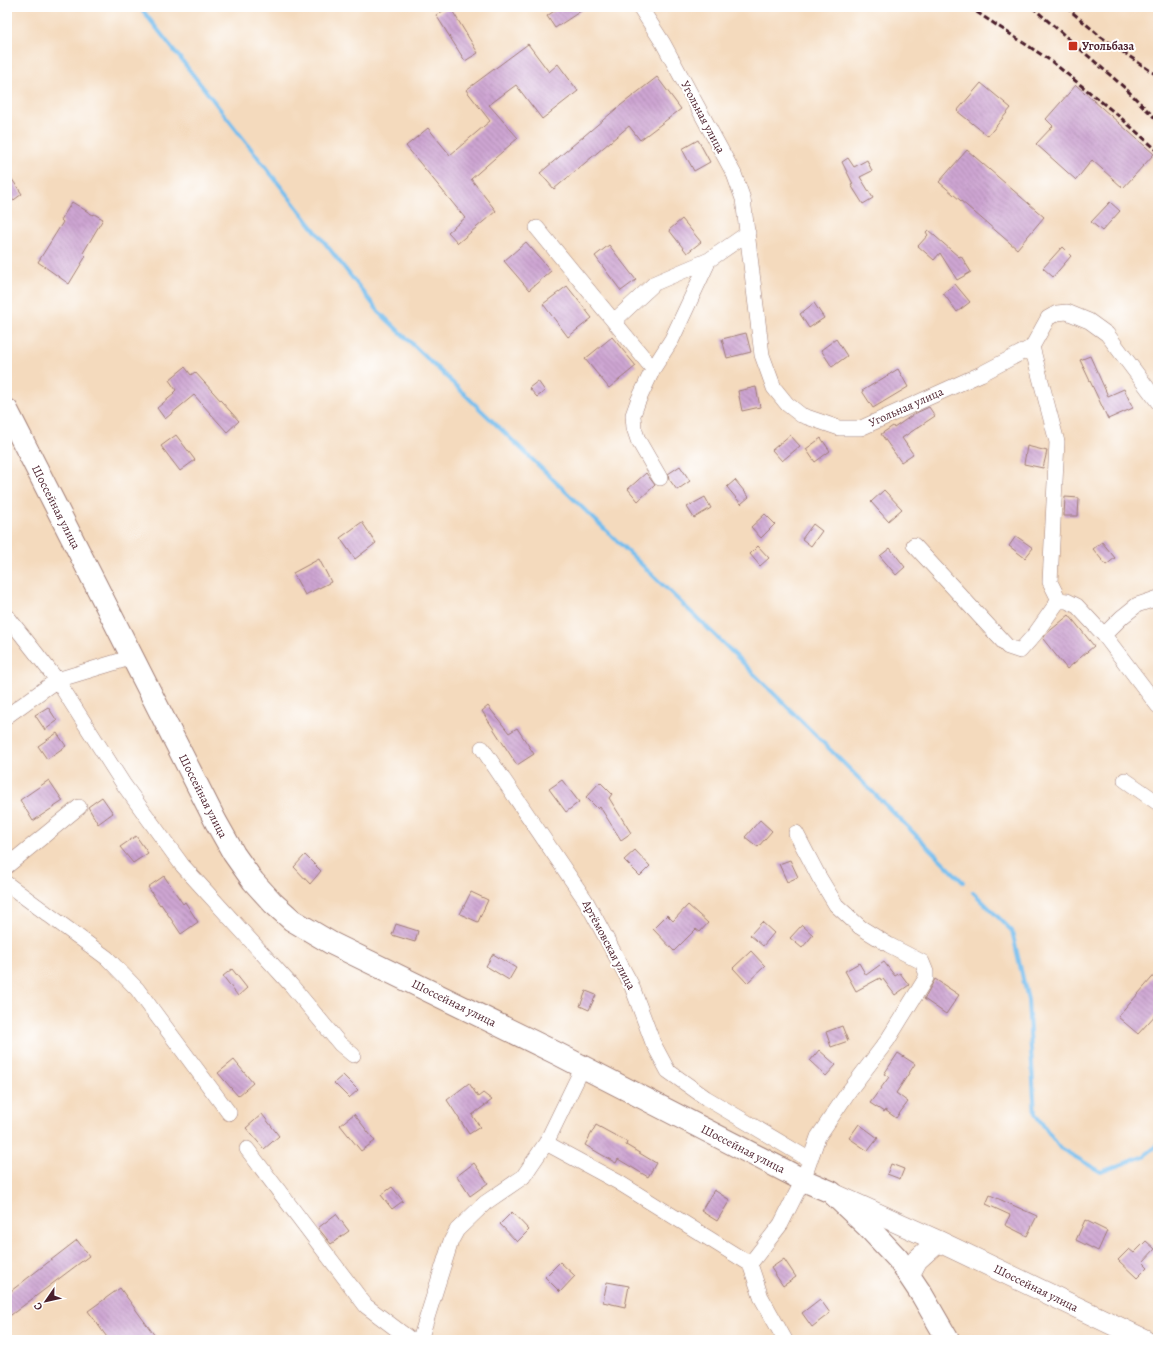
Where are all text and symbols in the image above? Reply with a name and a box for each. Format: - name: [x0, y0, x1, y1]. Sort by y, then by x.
- place label: Угольбаза: [1082, 38, 1135, 54]
- marker: Угольбаза: [1067, 40, 1079, 52]
- street label: Угольная улица: [677, 78, 729, 157]
- street label: Угольная улица: [866, 383, 946, 431]
- street label: Шоссейная улица: [28, 462, 84, 552]
- street label: Шоссейная улица: [175, 751, 231, 841]
- street label: Артёмовская улица: [578, 897, 640, 993]
- street label: Шоссейная улица: [409, 976, 499, 1031]
- street label: Шоссейная улица: [698, 1121, 788, 1177]
- street label: Шоссейная улица: [991, 1261, 1081, 1316]
- north arrow: [26, 1281, 66, 1321]
- text: С: [30, 1299, 46, 1313]

